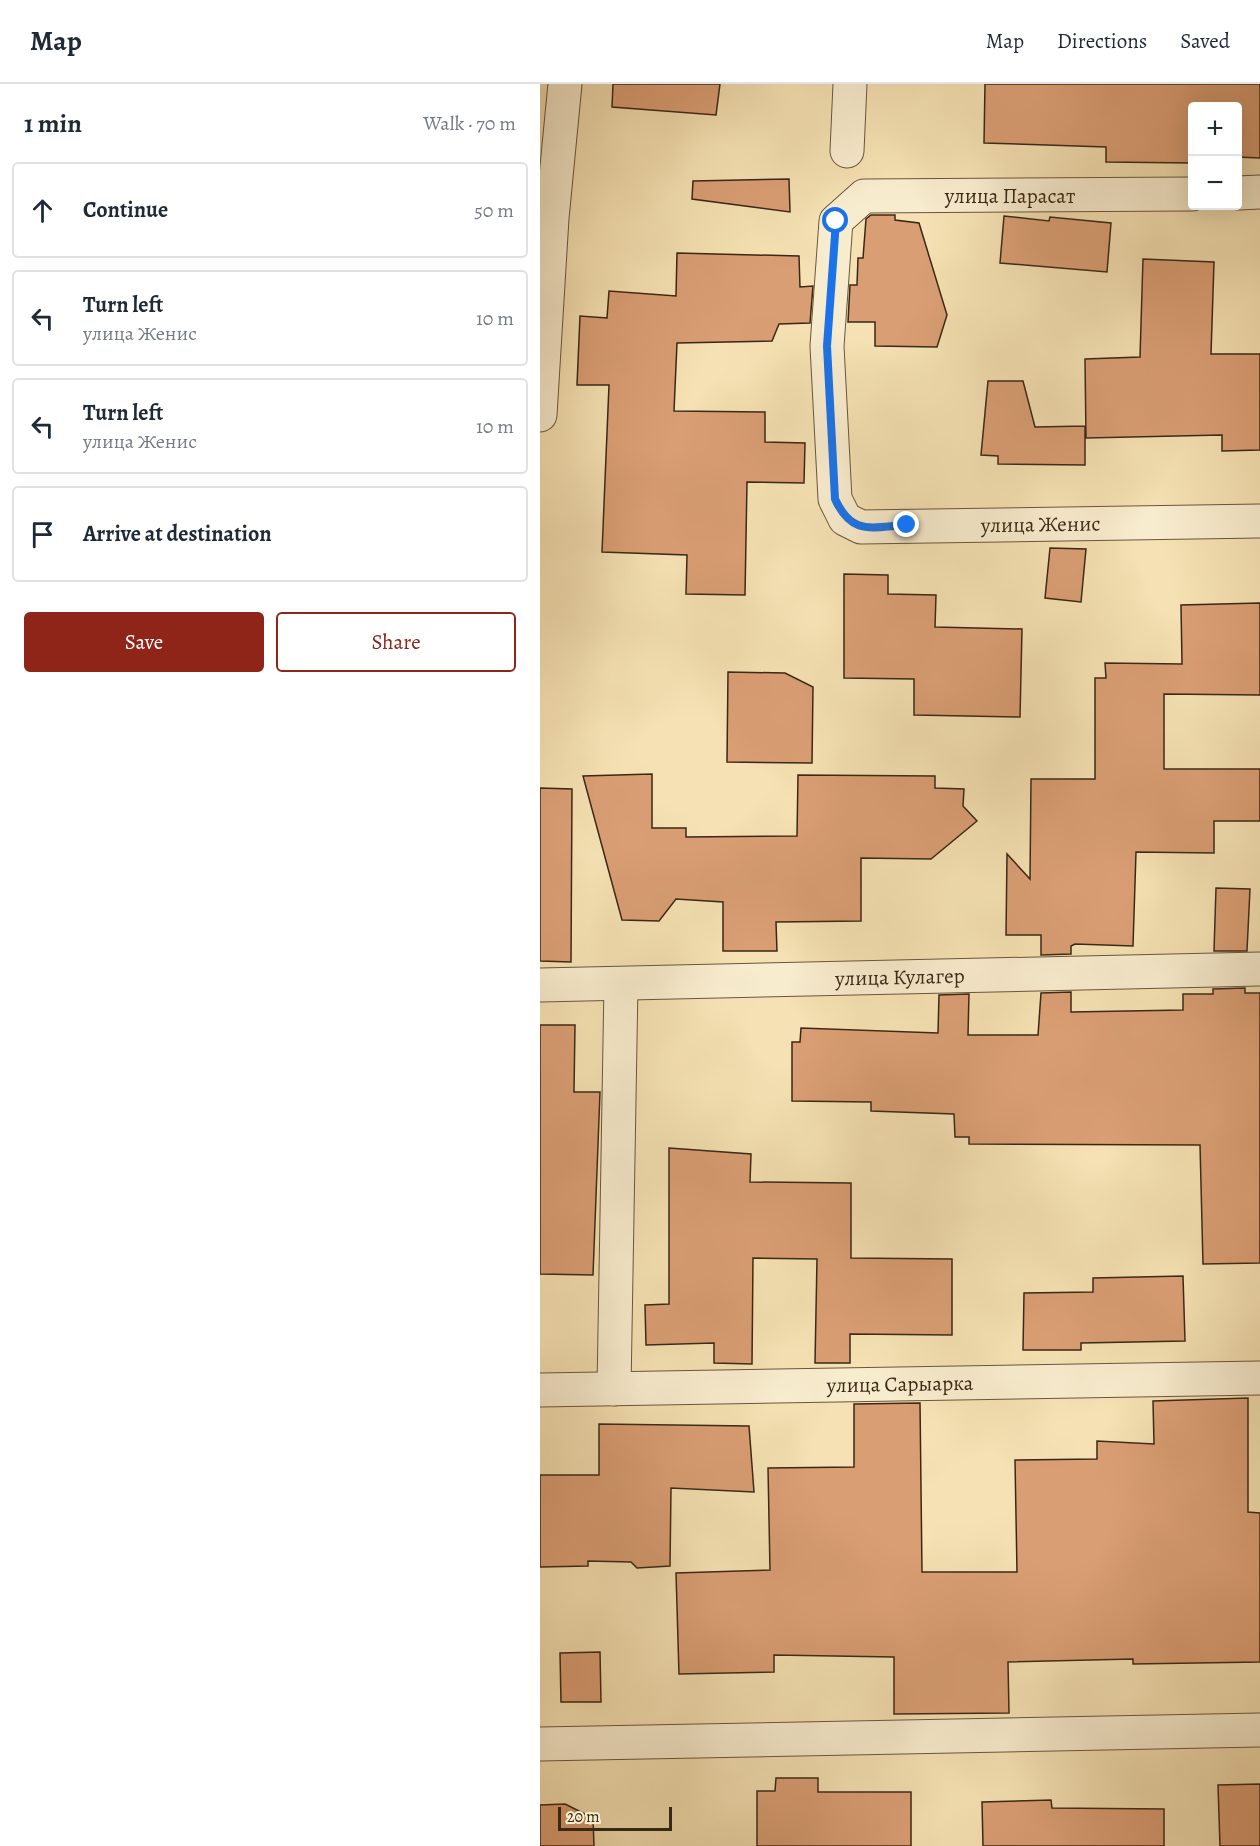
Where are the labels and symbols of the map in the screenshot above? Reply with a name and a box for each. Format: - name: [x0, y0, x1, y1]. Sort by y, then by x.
- street label: улица Парасат: [944, 182, 1075, 210]
- route start: [822, 207, 848, 233]
- street label: улица Женис: [980, 509, 1101, 539]
- route end: [893, 511, 919, 537]
- street label: улица Кулагер: [834, 962, 965, 992]
- street label: улица Сарыарка: [825, 1369, 974, 1399]
- scale bar: [558, 1804, 672, 1832]

